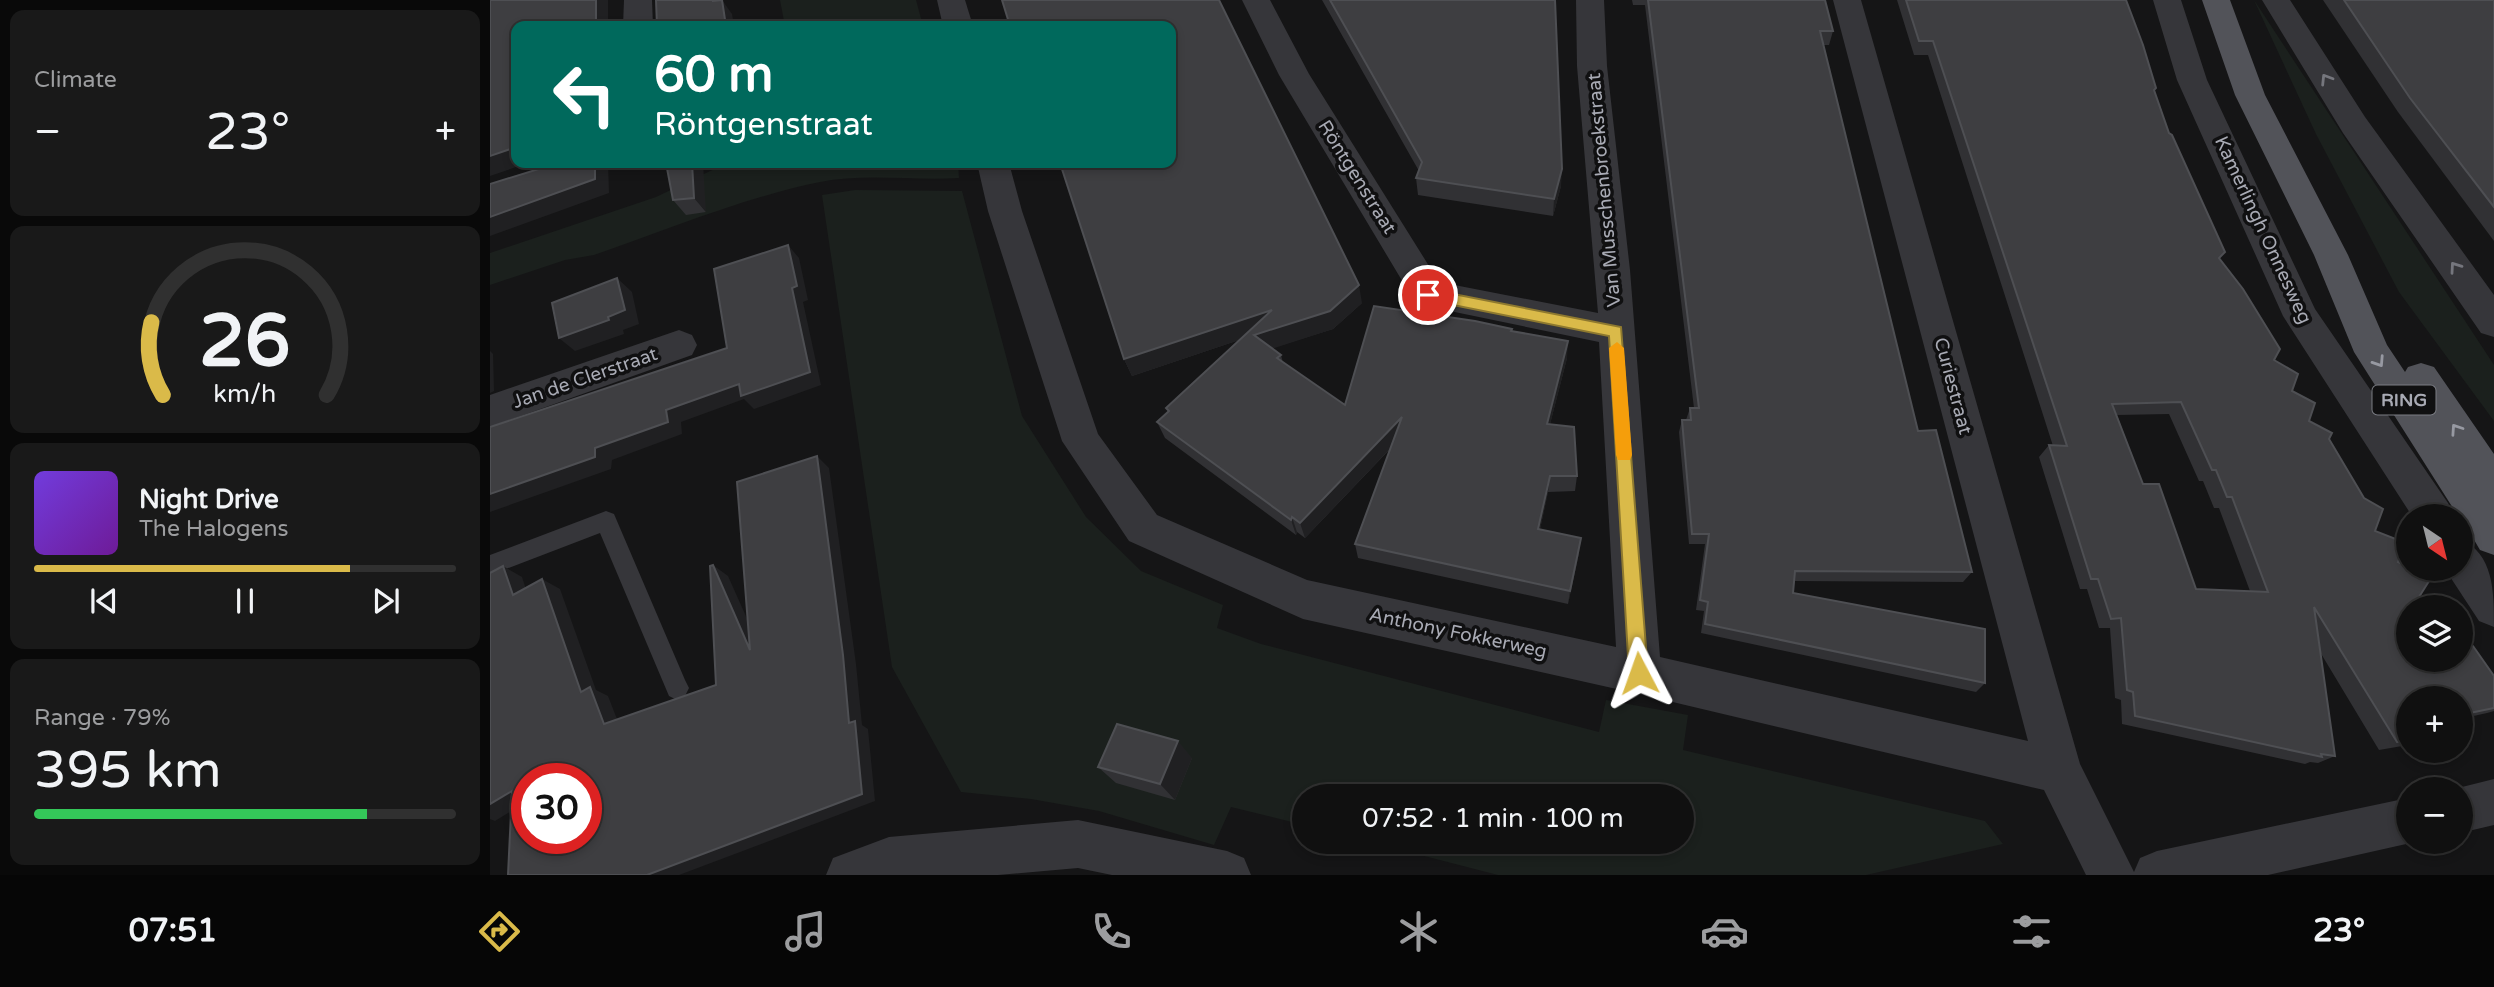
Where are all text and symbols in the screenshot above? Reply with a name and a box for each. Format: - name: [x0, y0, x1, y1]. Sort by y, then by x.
- text: 60 m: [654, 46, 773, 105]
- icon: left: [539, 49, 630, 140]
- text: Climate: [34, 66, 117, 94]
- street label: Van Musschenbroekstraat: [1583, 72, 1625, 308]
- one-way arrow: [2321, 74, 2334, 87]
- text: 23°: [205, 101, 290, 164]
- text: Röntgenstraat: [654, 106, 873, 144]
- text: −: [34, 109, 61, 155]
- text: +: [435, 109, 456, 155]
- street label: Röntgenstraat: [1313, 116, 1401, 238]
- street label: Kamerlingh Onnesweg: [2210, 133, 2316, 327]
- one-way arrow: [2451, 262, 2463, 275]
- pin: [1398, 265, 1458, 325]
- icon: arrive: [1409, 276, 1447, 314]
- text: 26: [199, 299, 291, 387]
- street label: Curiestraat: [1930, 335, 1976, 437]
- street label: Jan de Clerstraat: [510, 343, 660, 413]
- one-way arrow: [2370, 354, 2383, 367]
- text: km/h: [214, 379, 276, 409]
- road number: RING: [2372, 386, 2436, 414]
- one-way arrow: [2451, 424, 2464, 437]
- text: Night Drive: [139, 484, 279, 515]
- north arrow: [2396, 504, 2473, 581]
- map controls: [2396, 504, 2473, 854]
- text: The Halogens: [139, 515, 288, 543]
- icon: previous: [85, 582, 123, 620]
- icon: pause: [226, 582, 264, 620]
- icon: next: [367, 582, 405, 620]
- button: layers: [2396, 595, 2473, 672]
- street label: Anthony Fokkerweg: [1367, 603, 1549, 663]
- position arrow: [1602, 636, 1676, 710]
- button: +: [2396, 686, 2473, 763]
- text: Range · 79%: [34, 704, 170, 732]
- text: 395 km: [34, 739, 222, 802]
- speed limit sign: 30: [511, 763, 602, 854]
- button: −: [2396, 777, 2473, 854]
- text: 07:52 · 1 min · 100 m: [1362, 803, 1624, 834]
- icon: directions: [475, 907, 524, 956]
- icon: music: [781, 907, 830, 956]
- icon: phone: [1087, 907, 1136, 956]
- icon: climate: [1394, 907, 1443, 956]
- icon: car: [1700, 907, 1749, 956]
- icon: filters: [2007, 907, 2056, 956]
- text: 07:51: [129, 912, 217, 950]
- text: 23°: [2313, 912, 2365, 950]

